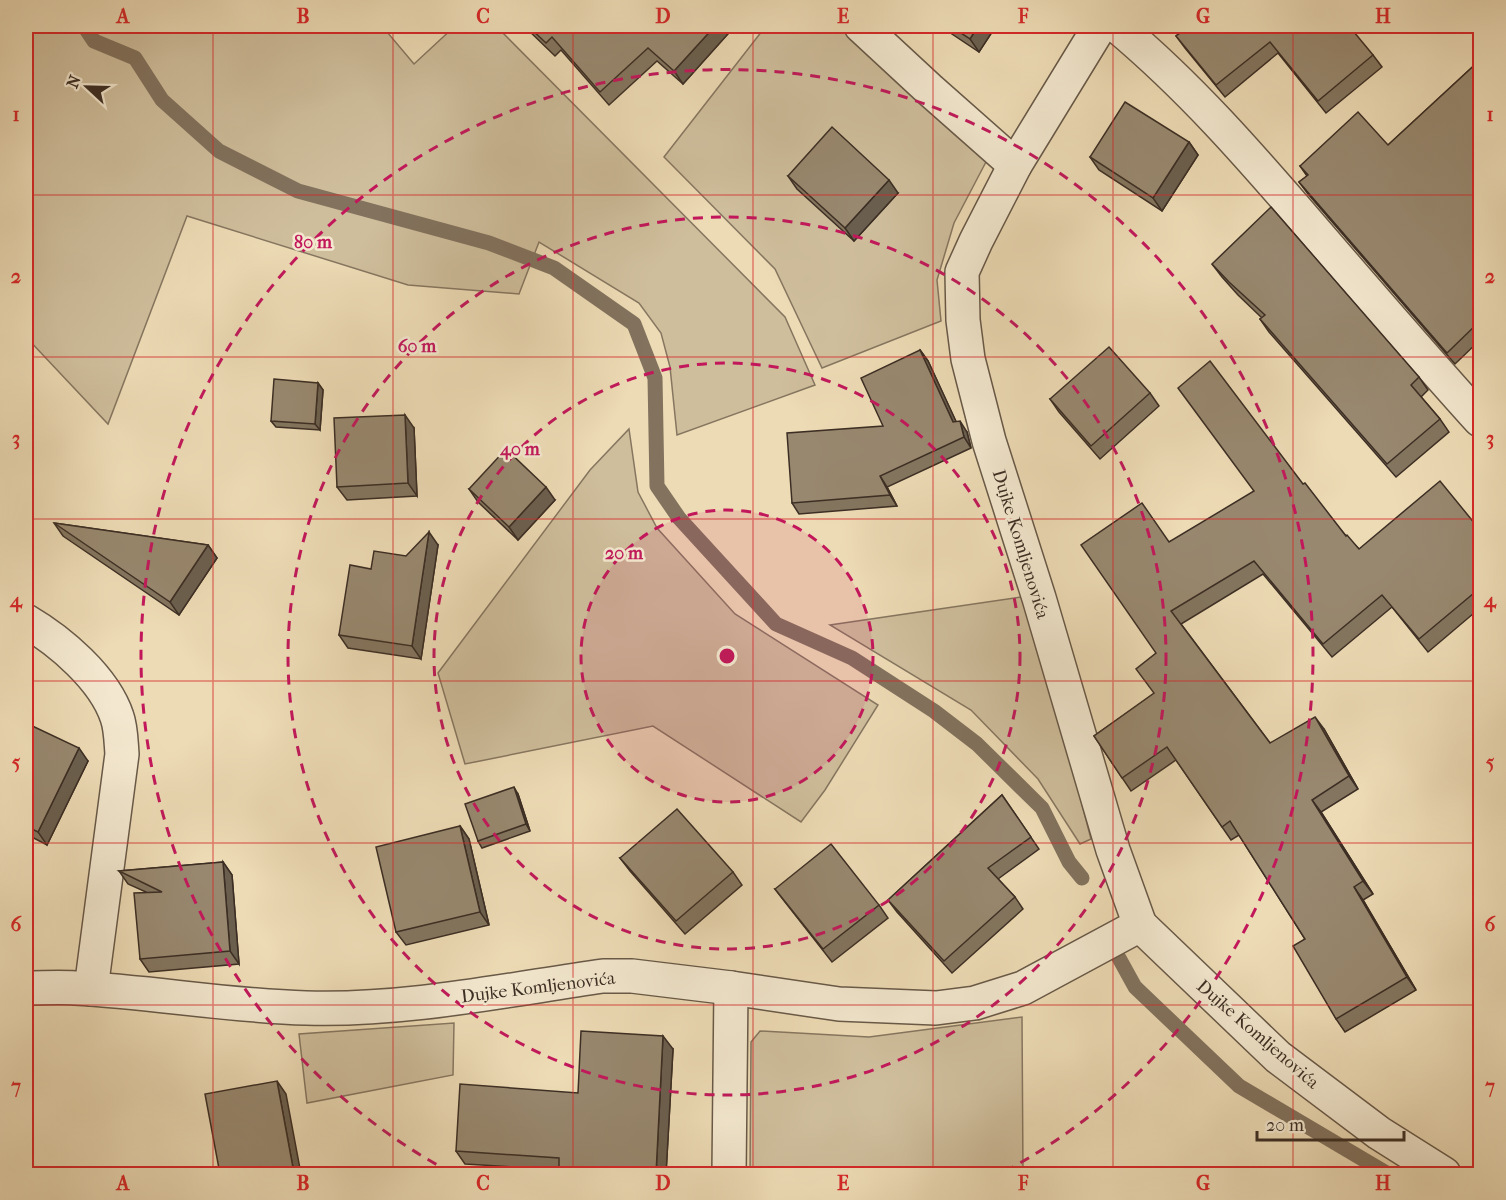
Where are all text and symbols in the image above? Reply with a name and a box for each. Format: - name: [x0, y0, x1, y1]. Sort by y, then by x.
- text: A: [115, 5, 131, 28]
- text: B: [296, 5, 310, 28]
- text: C: [476, 5, 490, 28]
- text: D: [655, 5, 671, 28]
- text: E: [837, 5, 849, 28]
- text: F: [1017, 5, 1029, 28]
- text: G: [1196, 5, 1210, 28]
- text: H: [1375, 5, 1391, 28]
- north arrow: [57, 57, 117, 117]
- text: N: [62, 72, 85, 91]
- text: 1: [12, 103, 20, 126]
- text: 1: [1486, 103, 1494, 126]
- text: 80 m: [294, 232, 333, 253]
- text: 2: [11, 265, 21, 288]
- text: 2: [1485, 265, 1495, 288]
- text: 60 m: [398, 336, 437, 357]
- text: 3: [12, 427, 20, 450]
- text: 3: [1486, 427, 1494, 450]
- text: 40 m: [499, 439, 541, 460]
- street label: Dujke Komljenovića: [988, 467, 1053, 622]
- text: 20 m: [605, 543, 644, 564]
- text: 4: [9, 589, 23, 613]
- text: 4: [1483, 589, 1497, 613]
- centre of rings: [717, 646, 737, 666]
- text: 5: [12, 751, 21, 774]
- text: 5: [1486, 751, 1495, 774]
- text: 6: [11, 913, 23, 936]
- text: 6: [1485, 913, 1497, 936]
- street label: Dujke Komljenovića: [460, 968, 617, 1007]
- street label: Dujke Komljenovića: [1192, 976, 1324, 1094]
- text: 7: [10, 1075, 21, 1098]
- text: 7: [1484, 1075, 1495, 1098]
- scale bar: [1257, 1104, 1404, 1142]
- text: 20 m: [1266, 1115, 1304, 1136]
- text: A: [115, 1172, 131, 1195]
- text: B: [296, 1172, 310, 1195]
- text: C: [476, 1172, 490, 1195]
- text: D: [655, 1172, 671, 1195]
- text: E: [837, 1172, 849, 1195]
- text: F: [1017, 1172, 1029, 1195]
- text: G: [1196, 1172, 1210, 1195]
- text: H: [1375, 1172, 1391, 1195]

